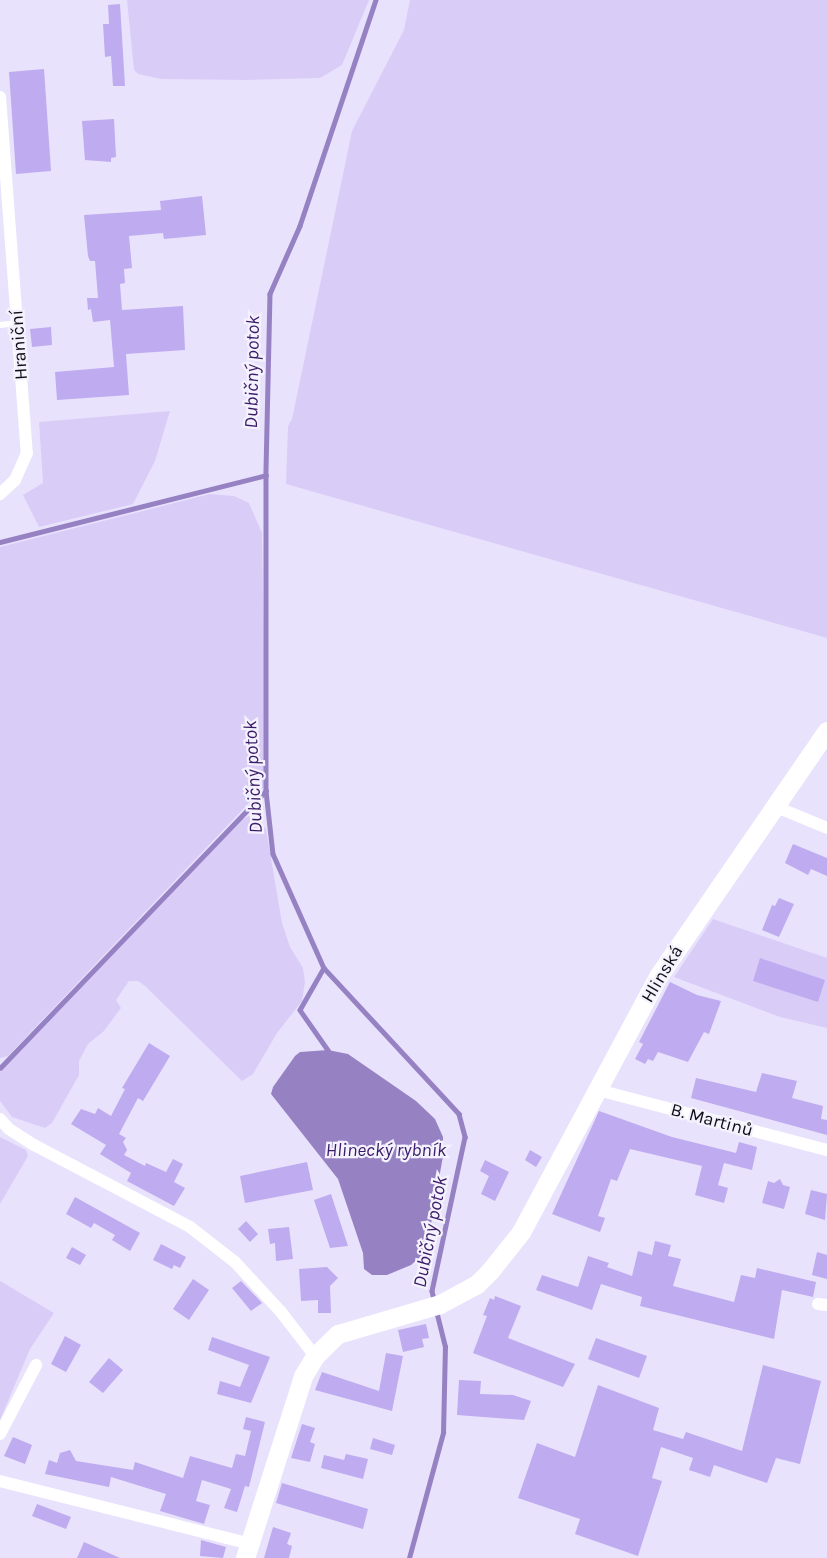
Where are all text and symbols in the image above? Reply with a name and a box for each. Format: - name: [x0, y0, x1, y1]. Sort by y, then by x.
- street label: Hraniční: [6, 309, 32, 381]
- water label: Dubičný potok: [241, 315, 265, 429]
- water label: Dubičný potok: [240, 720, 268, 834]
- street label: Hlinská: [637, 942, 687, 1006]
- street label: B. Martinů: [669, 1099, 755, 1141]
- water label: Hlinecký rybník: [326, 1140, 446, 1162]
- water label: Dubičný potok: [409, 1174, 453, 1290]

